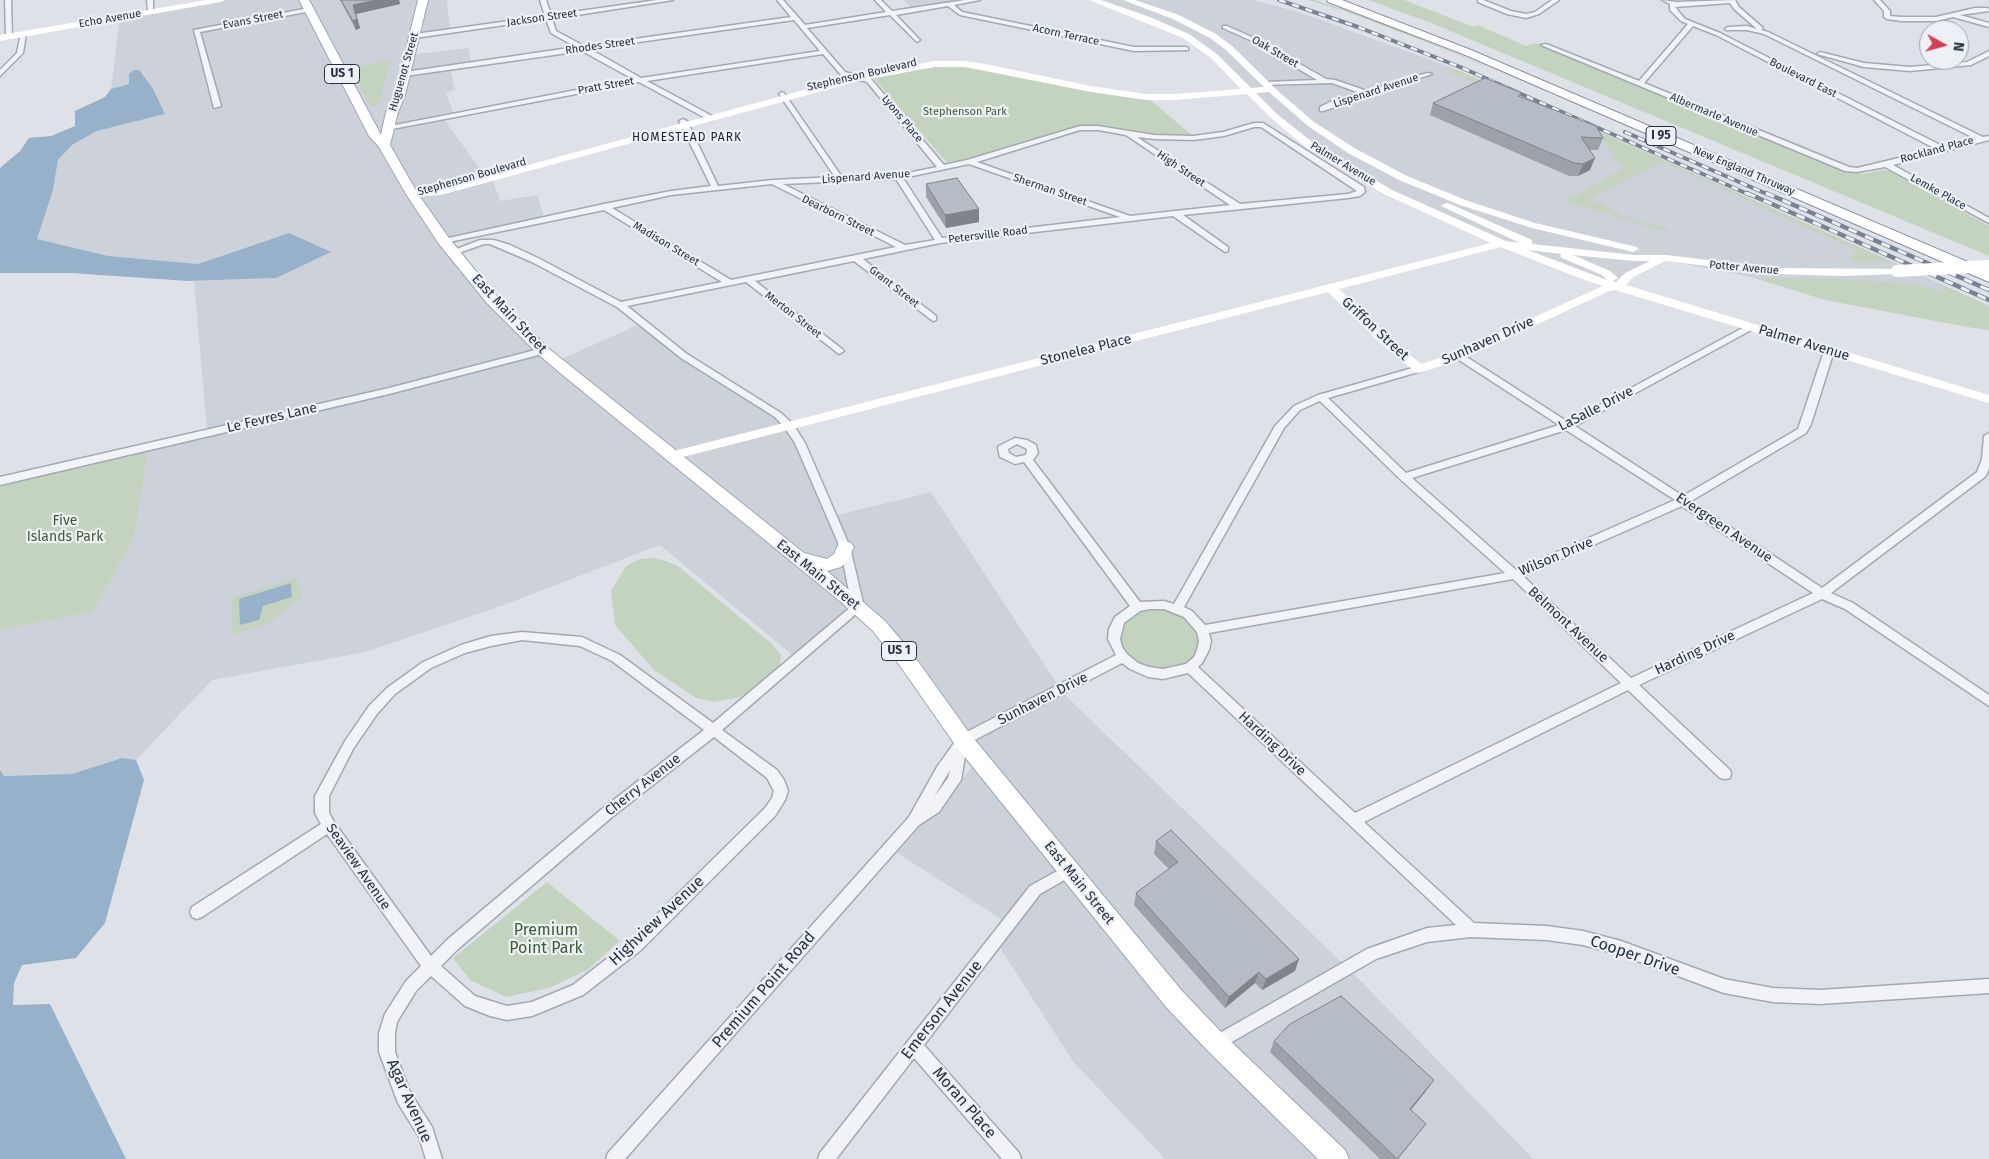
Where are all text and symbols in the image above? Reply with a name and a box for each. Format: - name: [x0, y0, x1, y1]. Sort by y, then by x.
- street label: Echo Avenue: [78, 7, 142, 31]
- street label: Jackson Street: [506, 7, 578, 29]
- street label: Evans Street: [222, 8, 284, 32]
- north arrow: [1919, 20, 1969, 70]
- street label: Acorn Terrace: [1032, 22, 1100, 48]
- street label: Huguenot Street: [386, 31, 422, 113]
- street label: Oak Street: [1249, 33, 1301, 71]
- street label: Rhodes Street: [564, 35, 636, 57]
- text: N: [1949, 41, 1967, 52]
- street label: Boulevard East: [1767, 55, 1839, 101]
- street label: Stephenson Boulevard: [806, 56, 918, 94]
- road number: US 1: [324, 64, 360, 84]
- street label: Lispenard Avenue: [1332, 71, 1420, 111]
- street label: Pratt Street: [577, 75, 635, 97]
- street label: Albermarle Avenue: [1668, 90, 1760, 140]
- street label: Lyons Place: [878, 93, 926, 145]
- park label: Stephenson Park: [923, 105, 1007, 119]
- road number: I 95: [1646, 126, 1676, 146]
- district label: HOMESTEAD PARK: [630, 131, 744, 145]
- street label: Rockland Place: [1899, 134, 1975, 166]
- street label: Palmer Avenue: [1308, 139, 1378, 189]
- street label: New England Thruway: [1691, 144, 1797, 198]
- street label: High Street: [1154, 148, 1208, 190]
- street label: Stephenson Boulevard: [416, 155, 528, 199]
- street label: Lispenard Avenue: [821, 167, 911, 187]
- street label: Sherman Street: [1011, 171, 1089, 209]
- street label: Lemke Place: [1908, 171, 1968, 213]
- street label: Dearborn Street: [799, 193, 877, 239]
- street label: Madison Street: [630, 219, 702, 269]
- street label: Petersville Road: [947, 224, 1029, 246]
- street label: Potter Avenue: [1709, 258, 1779, 278]
- street label: Grant Street: [866, 263, 922, 311]
- street label: East Main Street: [468, 271, 550, 357]
- street label: Merton Street: [762, 289, 824, 341]
- street label: Griffon Street: [1338, 294, 1412, 364]
- street label: Sunhaven Drive: [1439, 313, 1537, 369]
- street label: Palmer Avenue: [1757, 321, 1851, 365]
- street label: Stonelea Place: [1039, 331, 1133, 369]
- street label: LaSalle Drive: [1556, 383, 1636, 435]
- street label: Le Fevres Lane: [225, 399, 319, 437]
- street label: Evergreen Avenue: [1673, 490, 1775, 566]
- park label: Five Islands Park: [27, 513, 103, 546]
- street label: Wilson Drive: [1516, 534, 1596, 580]
- street label: East Main Street: [773, 536, 863, 614]
- street label: Belmont Avenue: [1524, 583, 1612, 667]
- street label: Harding Drive: [1652, 627, 1738, 679]
- road number: US 1: [882, 641, 916, 660]
- street label: Sunhaven Drive: [995, 669, 1091, 729]
- street label: Harding Drive: [1235, 708, 1309, 780]
- street label: Cherry Avenue: [602, 750, 684, 820]
- street label: Seaview Avenue: [322, 821, 394, 913]
- street label: East Main Street: [1040, 838, 1118, 928]
- street label: Highview Avenue: [606, 872, 708, 970]
- park label: Premium Point Park: [509, 921, 583, 959]
- street label: Premium Point Road: [708, 928, 820, 1052]
- street label: Cooper Drive: [1588, 932, 1682, 980]
- street label: Emerson Avenue: [897, 957, 987, 1063]
- street label: Agar Avenue: [382, 1056, 436, 1146]
- street label: Moran Place: [928, 1063, 1000, 1143]

